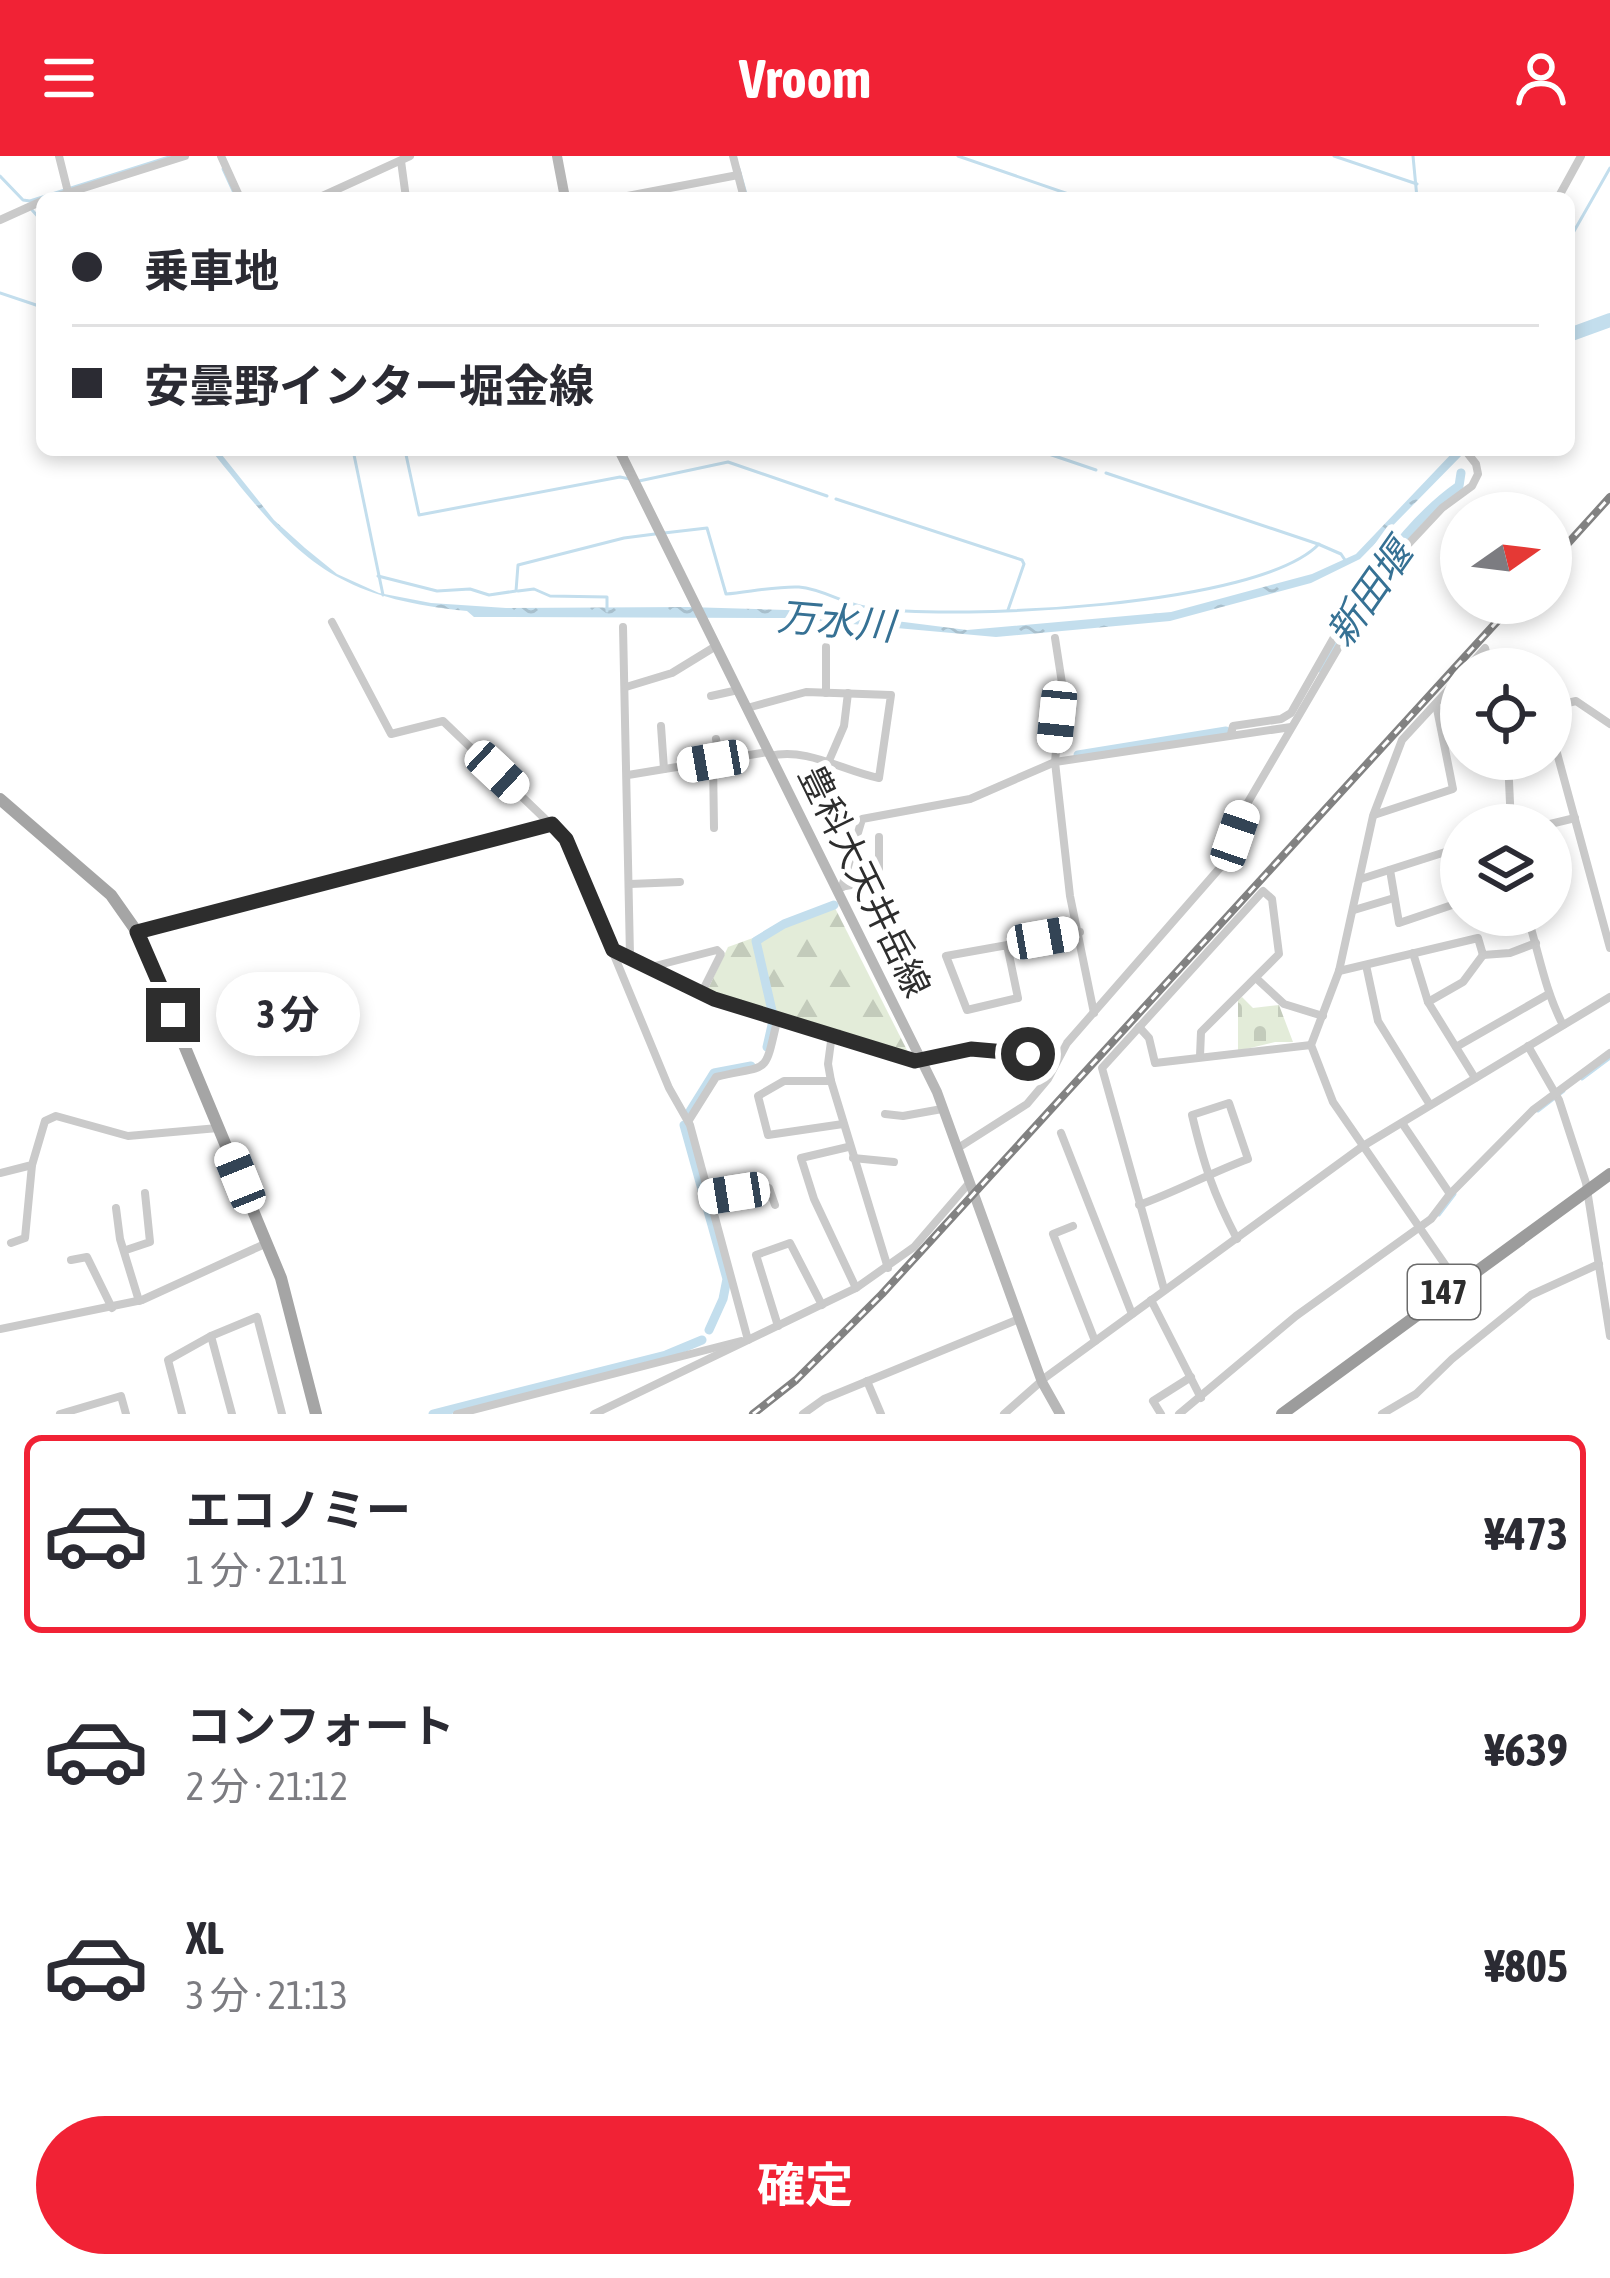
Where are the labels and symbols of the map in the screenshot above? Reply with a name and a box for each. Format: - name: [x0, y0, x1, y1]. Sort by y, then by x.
- north arrow: [1440, 492, 1572, 624]
- water label: 新田堰: [1317, 528, 1424, 654]
- water label: 万水川: [776, 594, 900, 648]
- car: [1035, 679, 1079, 755]
- car: [458, 734, 536, 810]
- car: [674, 737, 752, 785]
- street label: 豊科大天井岳線: [791, 759, 939, 1003]
- car: [1206, 796, 1264, 876]
- car: [1004, 914, 1082, 962]
- callout: 3 分: [215, 973, 359, 1057]
- route end: [146, 988, 200, 1042]
- route start: [1001, 1027, 1055, 1081]
- car: [210, 1138, 270, 1218]
- car: [696, 1170, 772, 1216]
- road number: 147: [1408, 1265, 1480, 1319]

